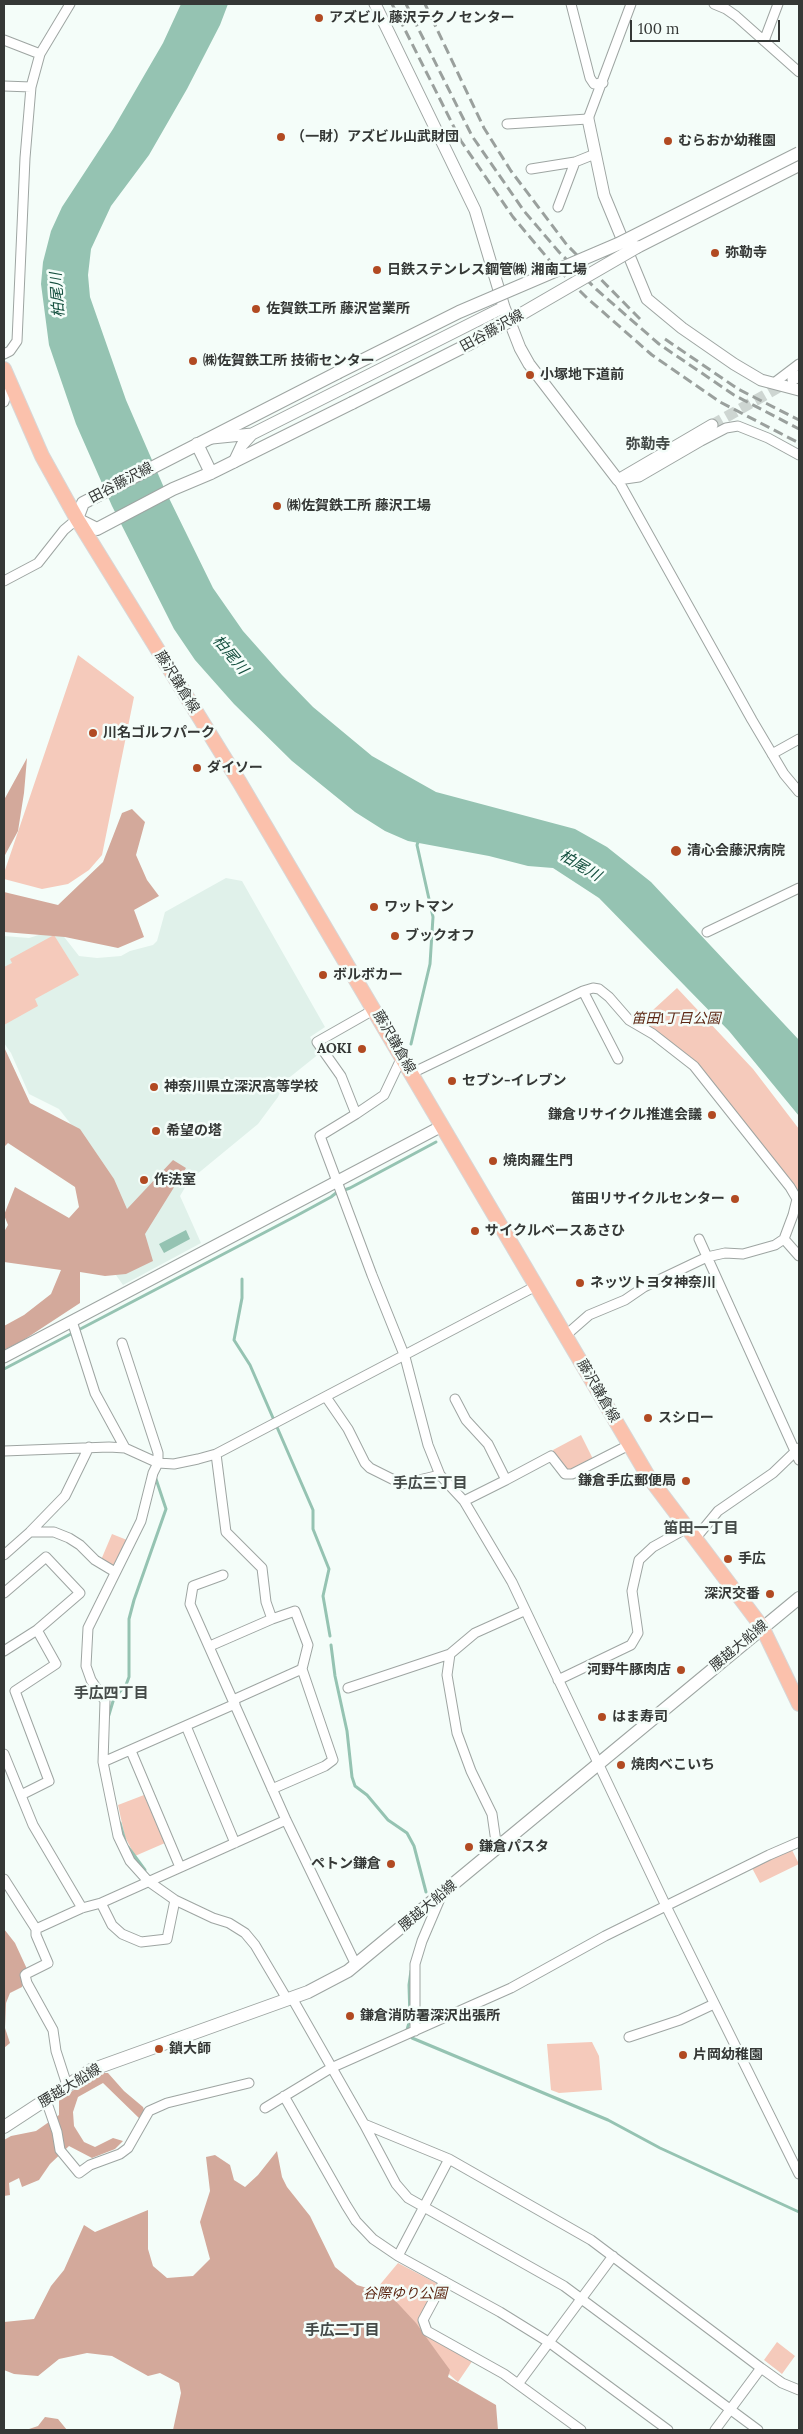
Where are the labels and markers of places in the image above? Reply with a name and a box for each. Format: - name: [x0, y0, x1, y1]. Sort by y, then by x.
- place label: アズビル 藤沢テクノセンター: [329, 10, 515, 26]
- marker: アズビル 藤沢テクノセンター: [313, 12, 325, 24]
- place label: （一財）アズビル山武財団: [291, 129, 459, 145]
- marker: （一財）アズビル山武財団: [275, 131, 287, 143]
- place label: むらおか幼稚園: [678, 133, 776, 149]
- marker: むらおか幼稚園: [662, 135, 674, 147]
- place label: 弥勒寺: [725, 245, 767, 261]
- marker: 弥勒寺: [709, 247, 721, 259]
- place label: 日鉄ステンレス鋼管㈱ 湘南工場: [387, 262, 587, 278]
- marker: 日鉄ステンレス鋼管㈱ 湘南工場: [371, 264, 383, 276]
- place label: 佐賀鉄工所 藤沢営業所: [266, 301, 410, 317]
- marker: 佐賀鉄工所 藤沢営業所: [250, 303, 262, 315]
- place label: ㈱佐賀鉄工所 技術センター: [203, 353, 375, 369]
- marker: ㈱佐賀鉄工所 技術センター: [187, 355, 199, 367]
- place label: 小塚地下道前: [540, 367, 624, 383]
- marker: 小塚地下道前: [524, 369, 536, 381]
- place label: ㈱佐賀鉄工所 藤沢工場: [287, 498, 431, 514]
- marker: ㈱佐賀鉄工所 藤沢工場: [271, 500, 283, 512]
- place label: 川名ゴルフパーク: [103, 725, 215, 741]
- marker: 川名ゴルフパーク: [87, 727, 99, 739]
- place label: ダイソー: [207, 760, 263, 776]
- marker: ダイソー: [191, 762, 203, 774]
- place label: 清心会藤沢病院: [687, 843, 785, 859]
- marker: 清心会藤沢病院: [669, 844, 683, 858]
- place label: ワットマン: [384, 899, 454, 915]
- marker: ワットマン: [368, 901, 380, 913]
- place label: ブックオフ: [405, 928, 475, 944]
- marker: ブックオフ: [389, 930, 401, 942]
- place label: ボルボカー: [333, 967, 403, 983]
- marker: ボルボカー: [317, 969, 329, 981]
- place label: AOKI: [317, 1041, 352, 1057]
- marker: AOKI: [356, 1043, 368, 1055]
- place label: セブン-イレブン: [462, 1073, 567, 1089]
- marker: セブン-イレブン: [446, 1075, 458, 1087]
- place label: 神奈川県立深沢高等学校: [164, 1079, 318, 1095]
- marker: 神奈川県立深沢高等学校: [148, 1081, 160, 1093]
- place label: 鎌倉リサイクル推進会議: [548, 1107, 702, 1123]
- marker: 鎌倉リサイクル推進会議: [706, 1109, 718, 1121]
- place label: 希望の塔: [166, 1123, 222, 1139]
- marker: 希望の塔: [150, 1125, 162, 1137]
- place label: 焼肉羅生門: [503, 1153, 573, 1169]
- marker: 焼肉羅生門: [487, 1155, 499, 1167]
- place label: 作法室: [154, 1172, 196, 1188]
- marker: 作法室: [138, 1174, 150, 1186]
- place label: 笛田リサイクルセンター: [571, 1191, 725, 1207]
- marker: 笛田リサイクルセンター: [729, 1193, 741, 1205]
- place label: サイクルベースあさひ: [485, 1223, 625, 1239]
- marker: サイクルベースあさひ: [469, 1225, 481, 1237]
- place label: ネッツトヨタ神奈川: [590, 1275, 716, 1291]
- marker: ネッツトヨタ神奈川: [574, 1277, 586, 1289]
- place label: スシロー: [658, 1410, 714, 1426]
- marker: スシロー: [642, 1412, 654, 1424]
- place label: 鎌倉手広郵便局: [578, 1473, 676, 1489]
- marker: 鎌倉手広郵便局: [680, 1475, 692, 1487]
- place label: 手広: [738, 1551, 766, 1567]
- marker: 手広: [722, 1553, 734, 1565]
- place label: 深沢交番: [704, 1586, 760, 1602]
- marker: 深沢交番: [764, 1588, 776, 1600]
- place label: 河野牛豚肉店: [587, 1662, 671, 1678]
- marker: 河野牛豚肉店: [675, 1664, 687, 1676]
- place label: はま寿司: [612, 1709, 668, 1725]
- marker: はま寿司: [596, 1711, 608, 1723]
- place label: 焼肉べこいち: [631, 1757, 715, 1773]
- marker: 焼肉べこいち: [615, 1759, 627, 1771]
- place label: 鎌倉パスタ: [479, 1839, 549, 1855]
- marker: 鎌倉パスタ: [463, 1841, 475, 1853]
- place label: ペトン鎌倉: [311, 1856, 381, 1872]
- marker: ペトン鎌倉: [385, 1858, 397, 1870]
- place label: 鎌倉消防署深沢出張所: [360, 2008, 500, 2024]
- marker: 鎌倉消防署深沢出張所: [344, 2010, 356, 2022]
- place label: 鎖大師: [169, 2041, 211, 2057]
- marker: 鎖大師: [153, 2043, 165, 2055]
- place label: 片岡幼稚園: [693, 2047, 763, 2063]
- marker: 片岡幼稚園: [677, 2049, 689, 2061]

